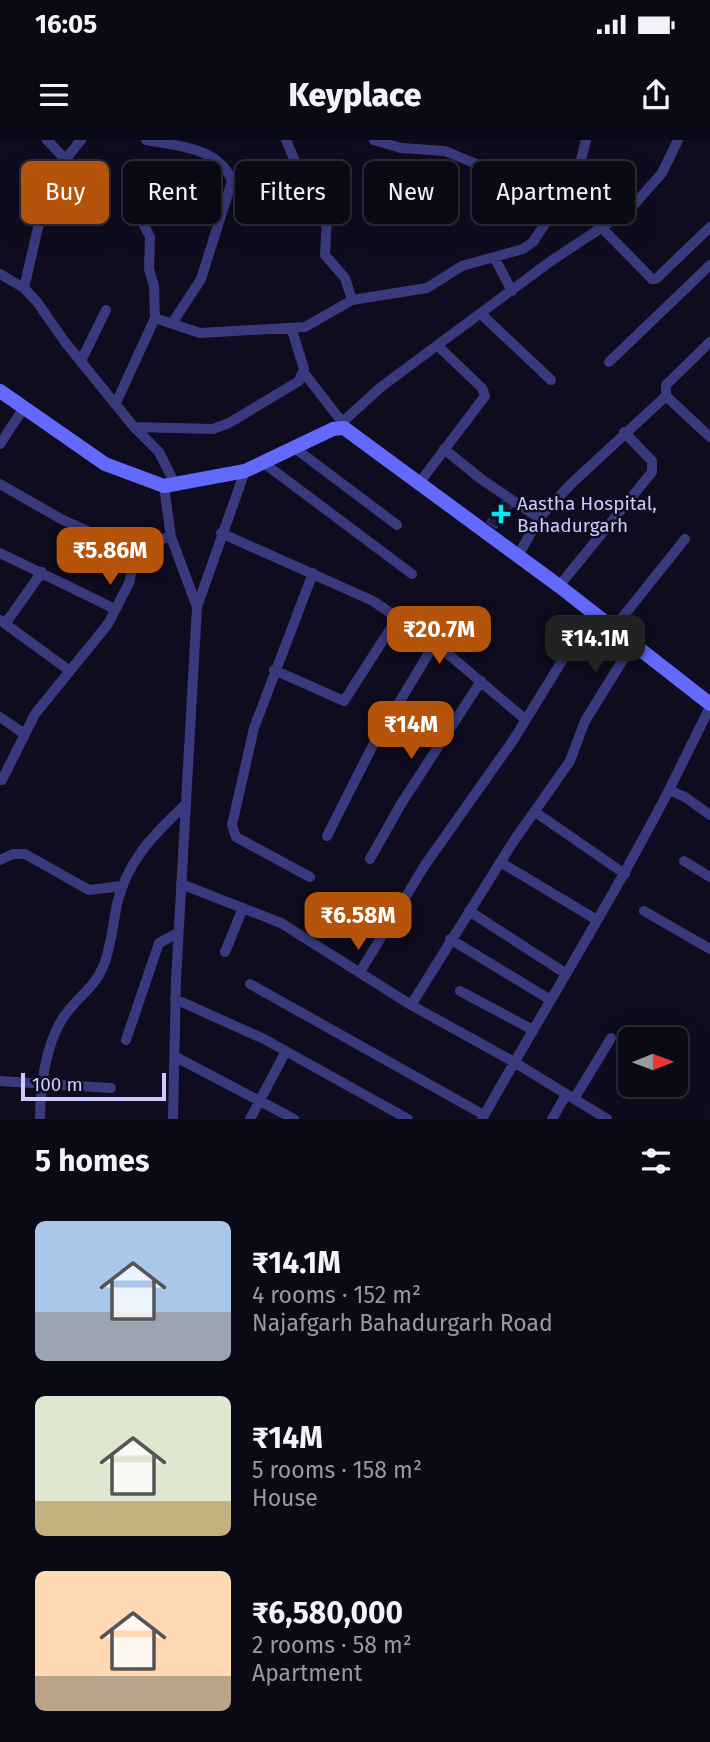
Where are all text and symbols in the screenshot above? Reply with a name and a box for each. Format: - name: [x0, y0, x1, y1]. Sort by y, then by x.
- text: 16:05: [35, 9, 97, 40]
- icon: menu: [35, 76, 73, 114]
- text: Keyplace: [289, 76, 421, 114]
- icon: share: [637, 76, 675, 114]
- chip: Buy: [21, 161, 109, 224]
- chip: Rent: [123, 161, 221, 224]
- chip: Filters: [235, 161, 350, 224]
- chip: New: [364, 161, 458, 224]
- chip: Apartment: [472, 161, 635, 224]
- place label: Aastha Hospital, Bahadurgarh: [517, 492, 657, 537]
- marker: Aastha Hospital, Bahadurgarh: [491, 504, 511, 524]
- pin: ₹5.86M: [53, 528, 167, 587]
- text: ₹5.86M: [73, 536, 147, 564]
- pin: ₹20.7M: [382, 606, 496, 666]
- text: ₹20.7M: [403, 615, 475, 643]
- pin: ₹14.1M: [538, 616, 652, 675]
- text: ₹14.1M: [561, 624, 629, 652]
- pin: ₹14M: [370, 702, 452, 761]
- text: ₹14M: [384, 710, 438, 738]
- pin: ₹6.58M: [301, 892, 415, 952]
- text: ₹6.58M: [321, 901, 395, 929]
- north arrow: [618, 1027, 688, 1097]
- map controls: [618, 1027, 688, 1097]
- scale bar: [21, 1070, 166, 1102]
- text: 100 m: [32, 1073, 83, 1096]
- icon: filters: [637, 1142, 675, 1180]
- text: 5 homes: [35, 1143, 149, 1179]
- text: ₹14.1M: [252, 1245, 341, 1281]
- icon: home: [91, 1249, 175, 1333]
- text: 4 rooms · 152 m²: [252, 1281, 421, 1309]
- text: Najafgarh Bahadurgarh Road: [252, 1309, 553, 1337]
- text: ₹14M: [252, 1420, 323, 1456]
- icon: home: [91, 1424, 175, 1508]
- text: 5 rooms · 158 m²: [252, 1456, 422, 1484]
- text: House: [252, 1484, 318, 1512]
- text: ₹6,580,000: [252, 1595, 403, 1631]
- icon: home: [91, 1599, 175, 1683]
- text: 2 rooms · 58 m²: [252, 1631, 412, 1659]
- text: Apartment: [252, 1659, 362, 1687]

